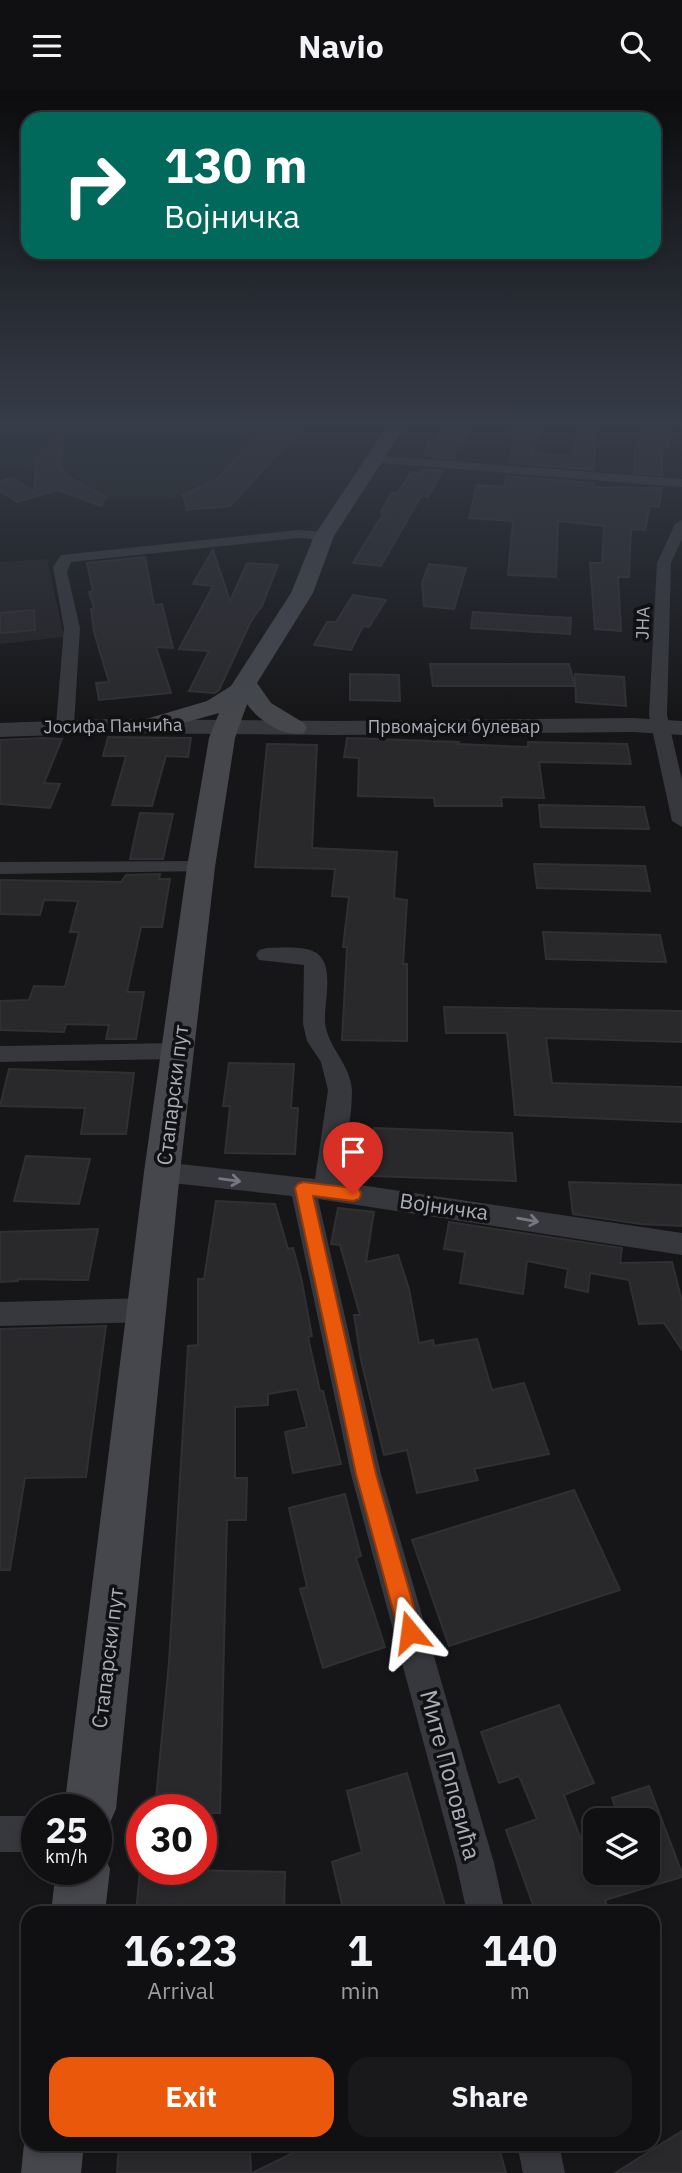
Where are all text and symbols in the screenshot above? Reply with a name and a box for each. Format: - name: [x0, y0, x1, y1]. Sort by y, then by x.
- text: Navio: [298, 25, 384, 67]
- icon: menu: [28, 27, 66, 65]
- icon: search: [616, 27, 654, 65]
- text: 130 m: [164, 133, 308, 196]
- icon: right: [49, 140, 140, 231]
- text: Војничка: [164, 195, 300, 237]
- street label: ЈНА: [630, 605, 655, 640]
- street label: Јосифа Панчића: [43, 713, 183, 738]
- street label: Првомајски булевар: [368, 715, 540, 738]
- street label: Стапарски пут: [150, 1023, 195, 1167]
- pin: [323, 1122, 383, 1194]
- icon: arrive: [334, 1133, 372, 1171]
- one-way arrow: [218, 1174, 241, 1187]
- street label: Војничка: [398, 1186, 490, 1226]
- one-way arrow: [517, 1214, 539, 1227]
- street label: Стапарски пут: [85, 1586, 130, 1730]
- position arrow: [373, 1595, 447, 1669]
- street label: Мите Поповића: [413, 1686, 489, 1863]
- speed limit sign: 30: [126, 1794, 217, 1885]
- text: 25: [45, 1807, 88, 1853]
- map controls: [583, 1808, 660, 1885]
- button: layers: [583, 1808, 660, 1885]
- text: km/h: [45, 1845, 88, 1868]
- text: 16:23: [123, 1923, 238, 1978]
- text: 1: [347, 1923, 373, 1978]
- text: 140: [482, 1923, 558, 1978]
- text: Arrival: [147, 1975, 214, 2005]
- text: min: [341, 1975, 379, 2005]
- text: m: [510, 1975, 530, 2005]
- button: Exit: [49, 2057, 334, 2137]
- button: Share: [348, 2057, 632, 2137]

